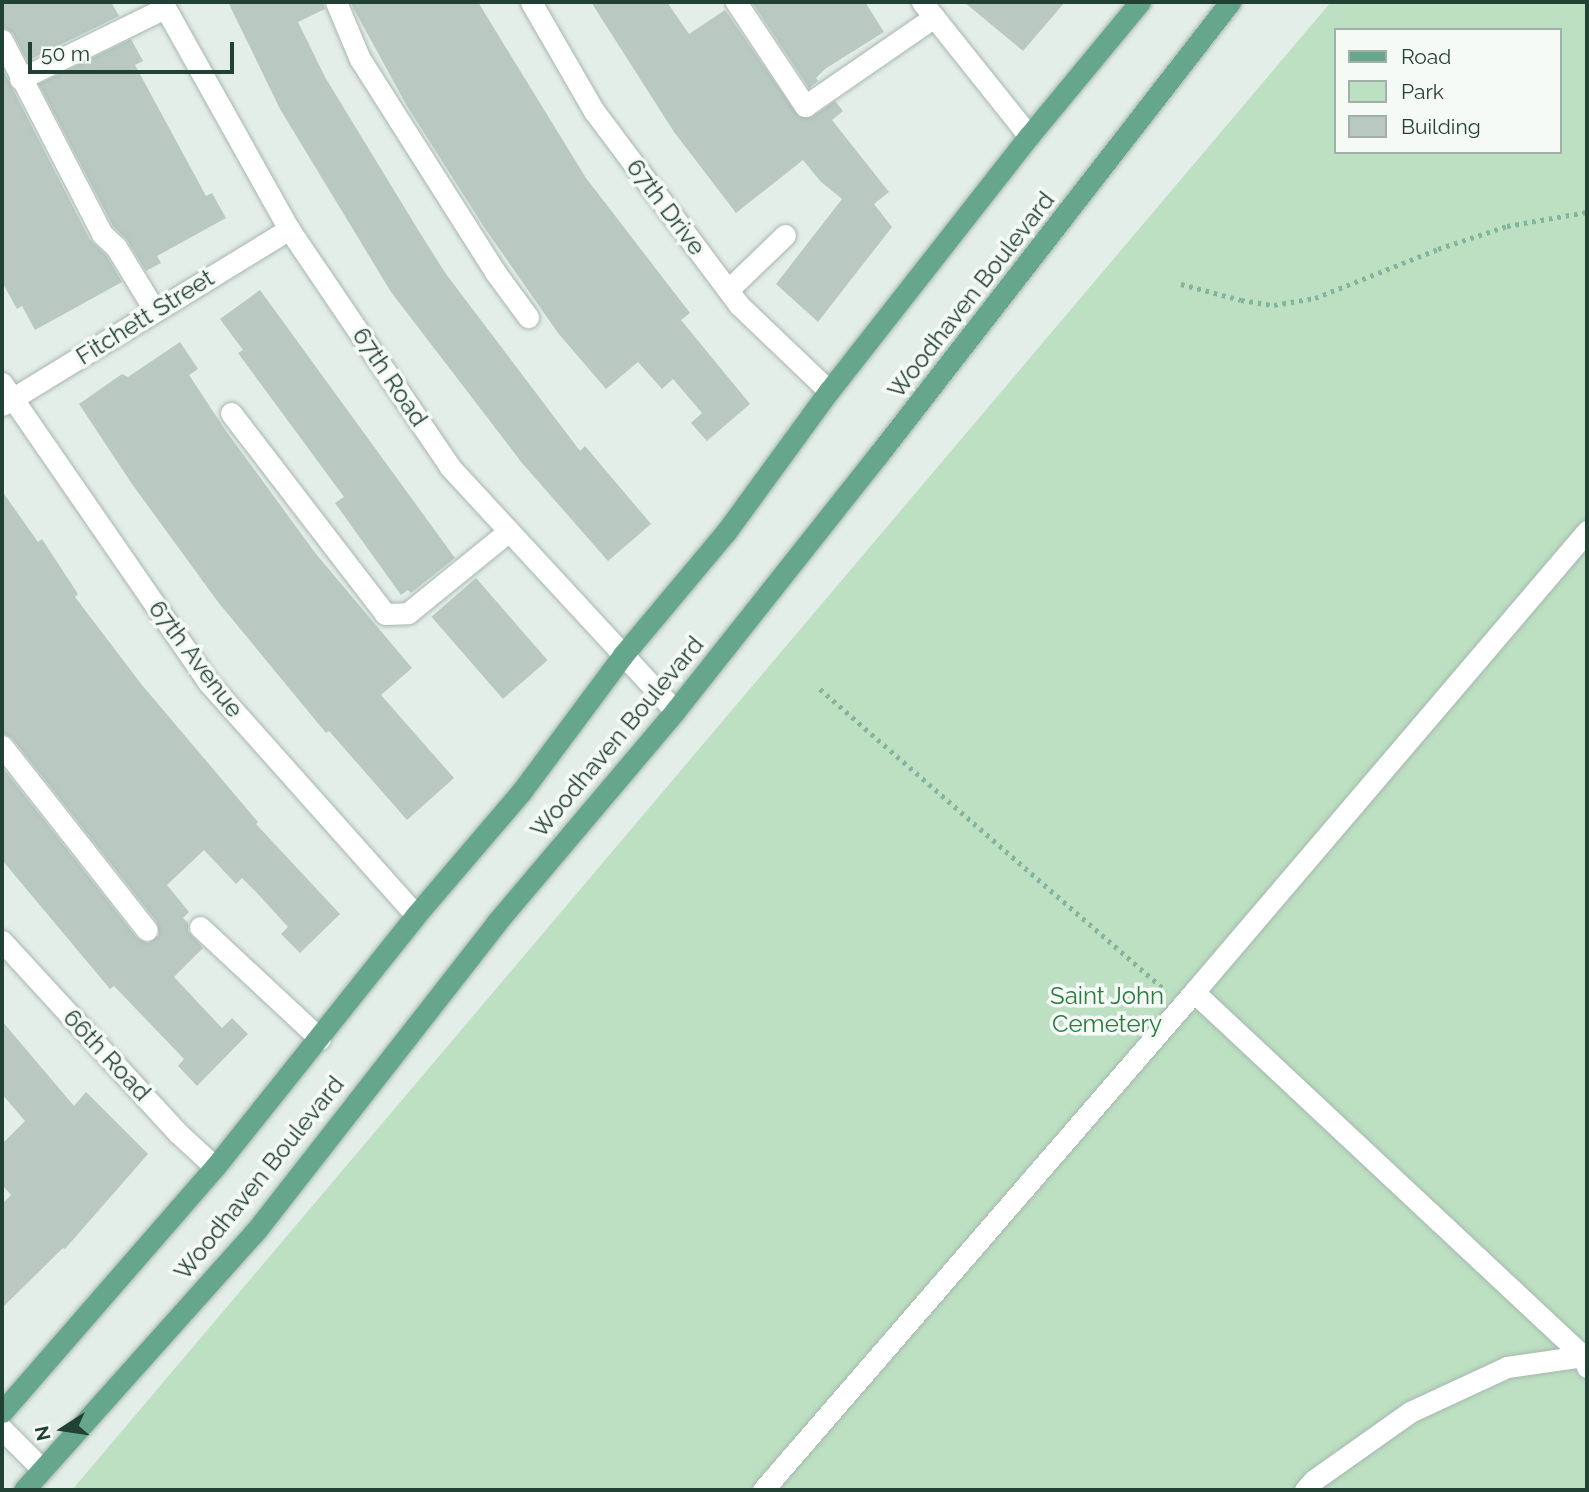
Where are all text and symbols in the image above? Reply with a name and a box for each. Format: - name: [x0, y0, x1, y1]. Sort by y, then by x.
- scale bar: [32, 28, 238, 72]
- legend: [1334, 28, 1561, 154]
- text: 50 m: [41, 41, 90, 66]
- text: Road: [1401, 44, 1451, 69]
- text: Park: [1401, 79, 1444, 104]
- text: Building: [1401, 114, 1481, 139]
- street label: 67th Drive: [621, 153, 711, 261]
- street label: Woodhaven Boulevard: [882, 186, 1060, 404]
- street label: Fitchett Street: [71, 263, 219, 371]
- street label: 67th Road: [346, 322, 434, 432]
- street label: 67th Avenue: [142, 595, 250, 723]
- street label: Woodhaven Boulevard: [524, 631, 710, 843]
- park label: Saint John Cemetery: [1050, 982, 1164, 1038]
- street label: 66th Road: [57, 1003, 157, 1107]
- street label: Woodhaven Boulevard: [168, 1070, 350, 1286]
- north arrow: [28, 1394, 98, 1464]
- text: N: [30, 1424, 55, 1443]

